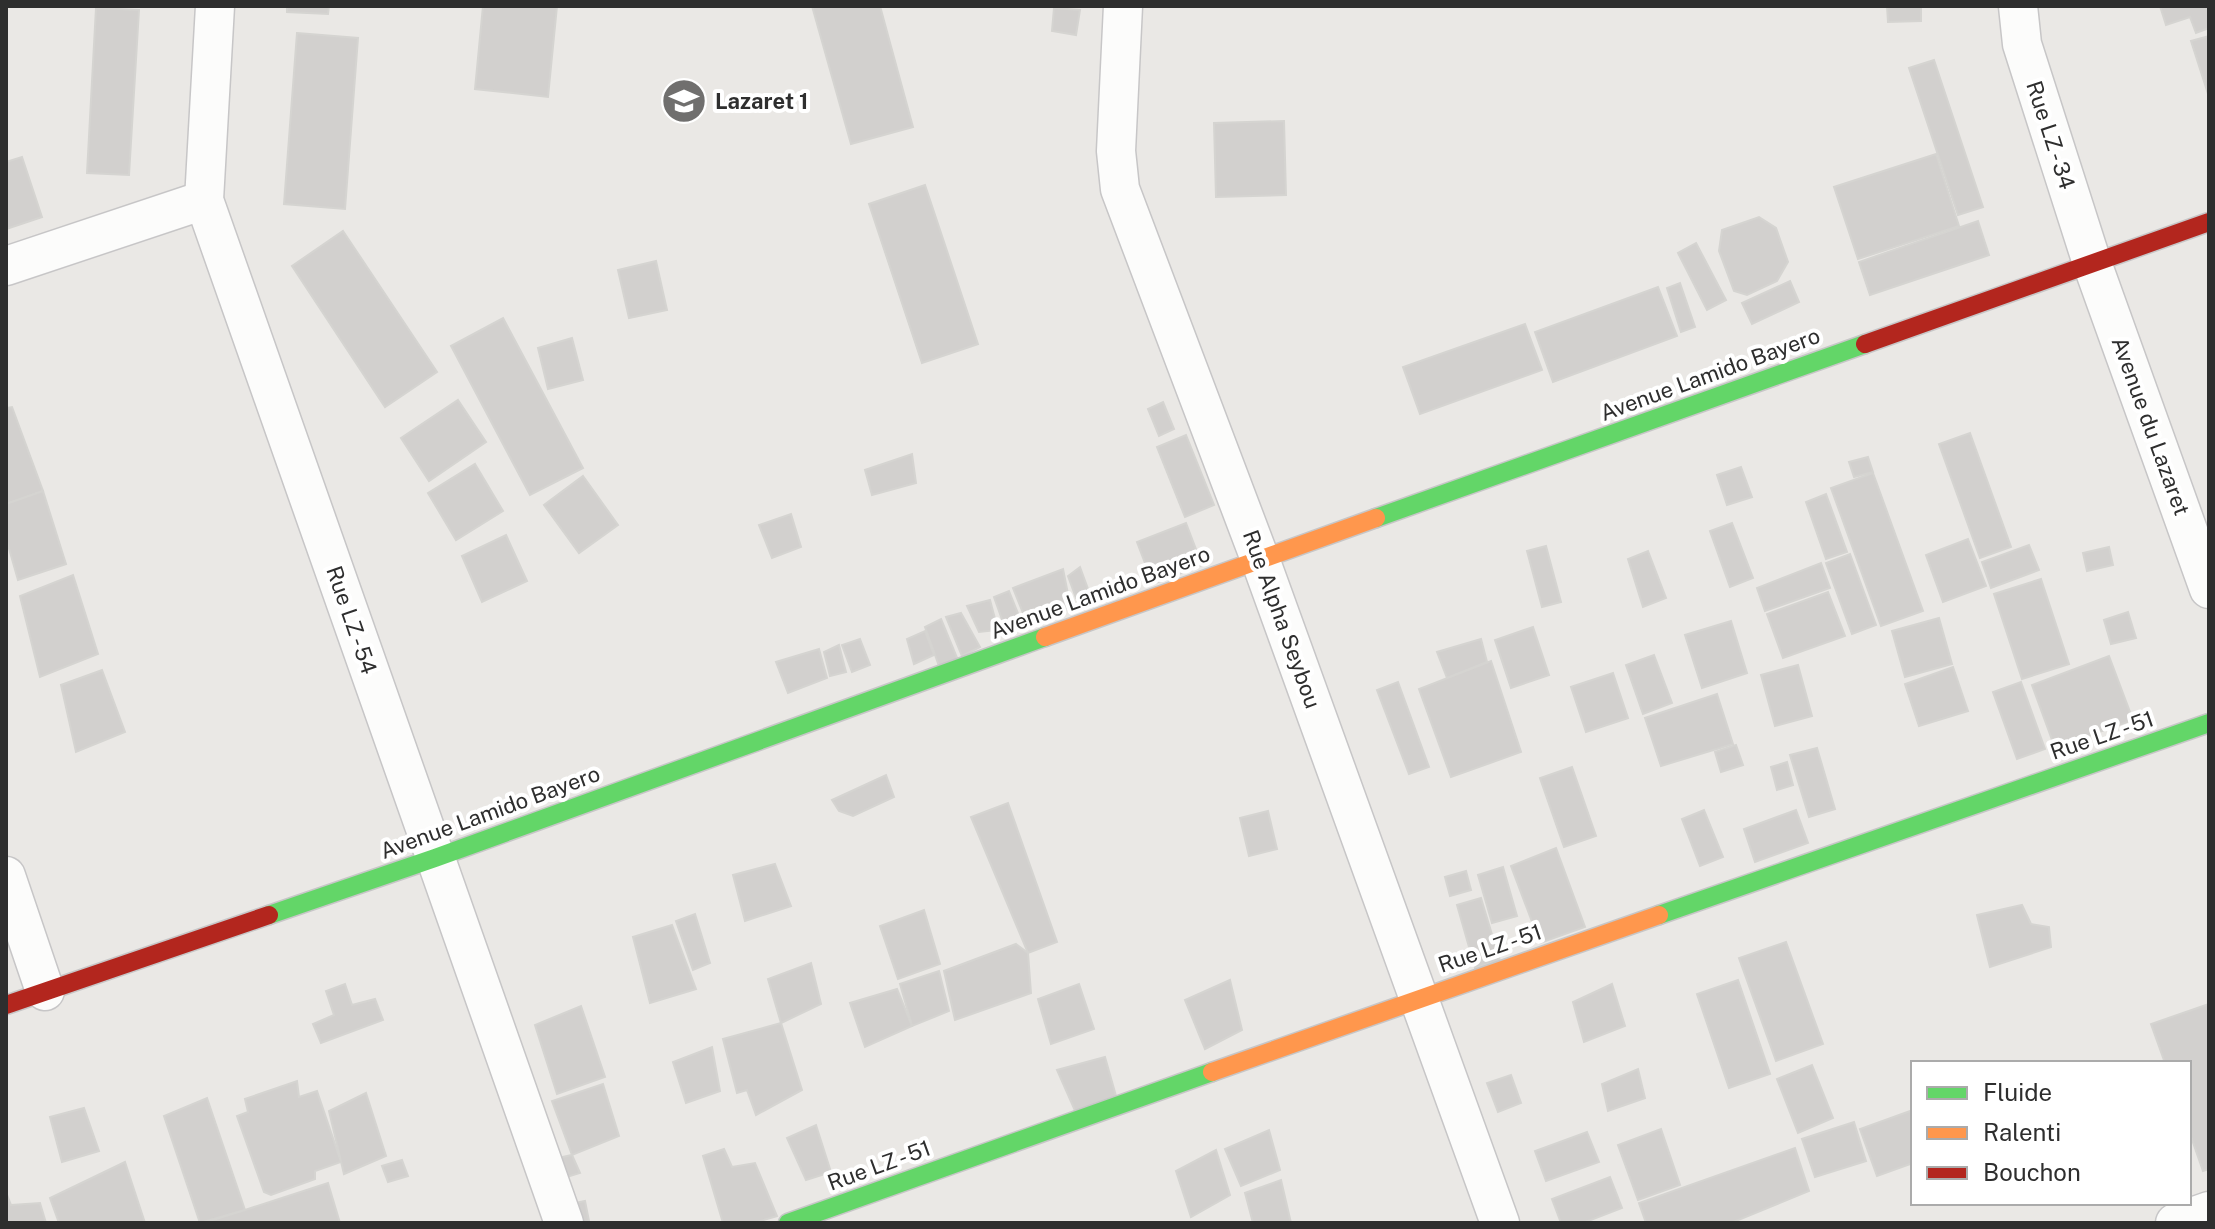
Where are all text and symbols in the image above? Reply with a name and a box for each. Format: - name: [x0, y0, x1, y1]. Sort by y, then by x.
- school or university icon: Lazaret 1: [660, 77, 708, 125]
- street label: Rue LZ - 34: [2021, 78, 2081, 193]
- place label: Lazaret 1: [715, 88, 808, 114]
- street label: Avenue Lamido Bayero: [1597, 322, 1823, 426]
- street label: Avenue du Lazaret: [2107, 333, 2195, 519]
- street label: Rue Alpha Seybou: [1238, 526, 1326, 712]
- street label: Avenue Lamido Bayero: [987, 540, 1213, 644]
- street label: Rue LZ - 54: [321, 562, 383, 678]
- street label: Rue LZ - 51: [2047, 705, 2157, 765]
- street label: Avenue Lamido Bayero: [377, 760, 603, 864]
- street label: Rue LZ - 51: [1435, 918, 1545, 978]
- legend: [1911, 1061, 2191, 1205]
- text: Fluide: [1983, 1078, 2052, 1106]
- text: Ralenti: [1983, 1118, 2061, 1146]
- street label: Rue LZ - 51: [824, 1134, 934, 1196]
- text: Bouchon: [1983, 1158, 2081, 1186]

